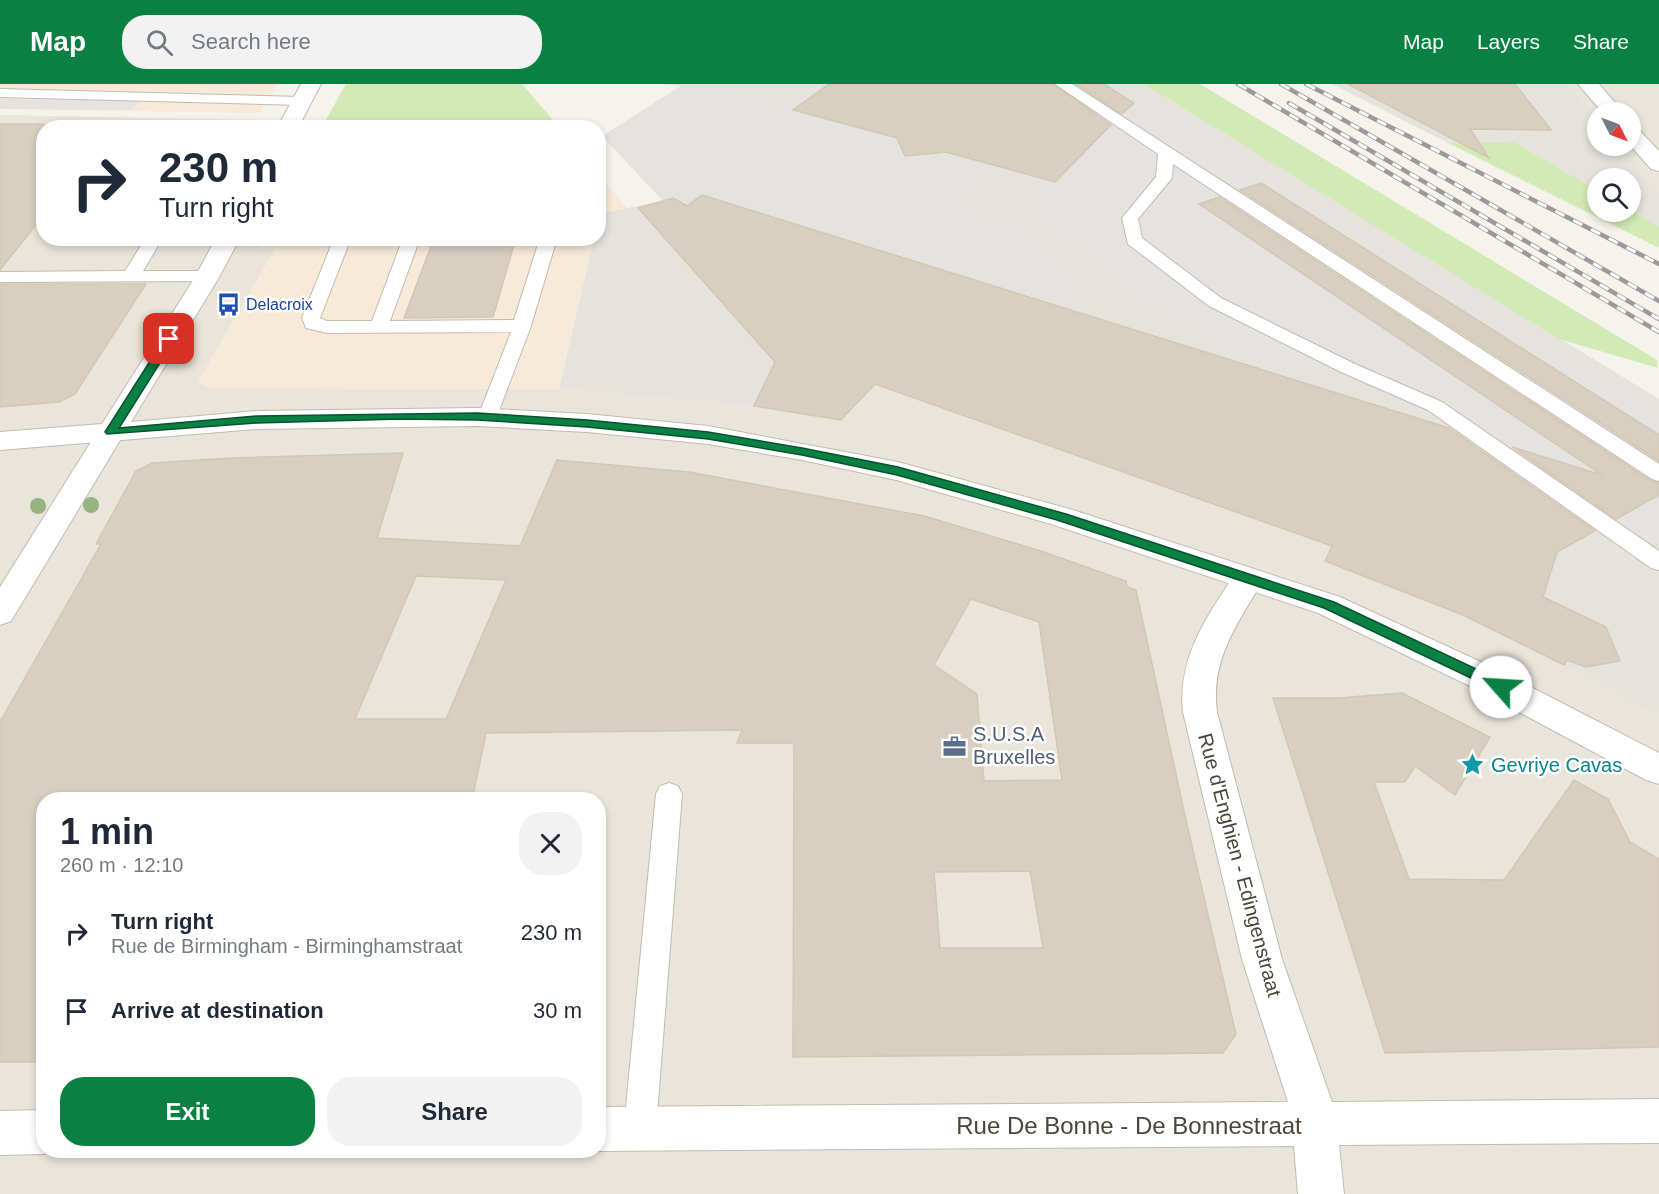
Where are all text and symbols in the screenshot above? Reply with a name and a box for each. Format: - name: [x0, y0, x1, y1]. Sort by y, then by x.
- search box: [122, 15, 542, 69]
- text: Map: [30, 26, 86, 57]
- icon: search: [143, 26, 176, 59]
- text: Search here: [191, 29, 311, 54]
- text: Map: [1403, 30, 1444, 53]
- text: Layers: [1477, 30, 1540, 53]
- text: Share: [1573, 30, 1629, 53]
- north arrow: [1587, 102, 1641, 156]
- map controls: [1587, 102, 1641, 222]
- icon: right: [60, 144, 138, 222]
- text: 230 m: [159, 144, 278, 191]
- button: search: [1587, 168, 1641, 222]
- text: Turn right: [159, 193, 274, 223]
- bus stop icon: Delacroix: [215, 291, 241, 317]
- place label: Delacroix: [246, 296, 313, 313]
- pin: [143, 313, 194, 364]
- icon: arrive: [152, 322, 185, 355]
- position arrow: [1469, 655, 1533, 719]
- place label: S.U.S.A Bruxelles: [973, 723, 1055, 768]
- street label: Rue d'Enghien - Edingenstraat: [1194, 731, 1286, 1000]
- office icon: S.U.S.A Bruxelles: [942, 733, 968, 759]
- place icon: Gevriye Cavas: [1460, 752, 1486, 778]
- place label: Gevriye Cavas: [1491, 754, 1622, 776]
- text: 1 min: [60, 811, 154, 852]
- button: close: [519, 812, 582, 875]
- text: 260 m · 12:10: [60, 854, 183, 876]
- text: Turn right: [111, 909, 213, 934]
- icon: right: [60, 917, 93, 950]
- text: 230 m: [521, 920, 582, 945]
- text: Rue de Birmingham - Birminghamstraat: [111, 935, 462, 957]
- icon: arrive: [60, 995, 93, 1028]
- text: Arrive at destination: [111, 998, 324, 1023]
- text: 30 m: [533, 998, 582, 1023]
- button: Exit: [60, 1077, 315, 1146]
- button: Share: [327, 1077, 582, 1146]
- street label: Rue De Bonne - De Bonnestraat: [956, 1112, 1302, 1139]

